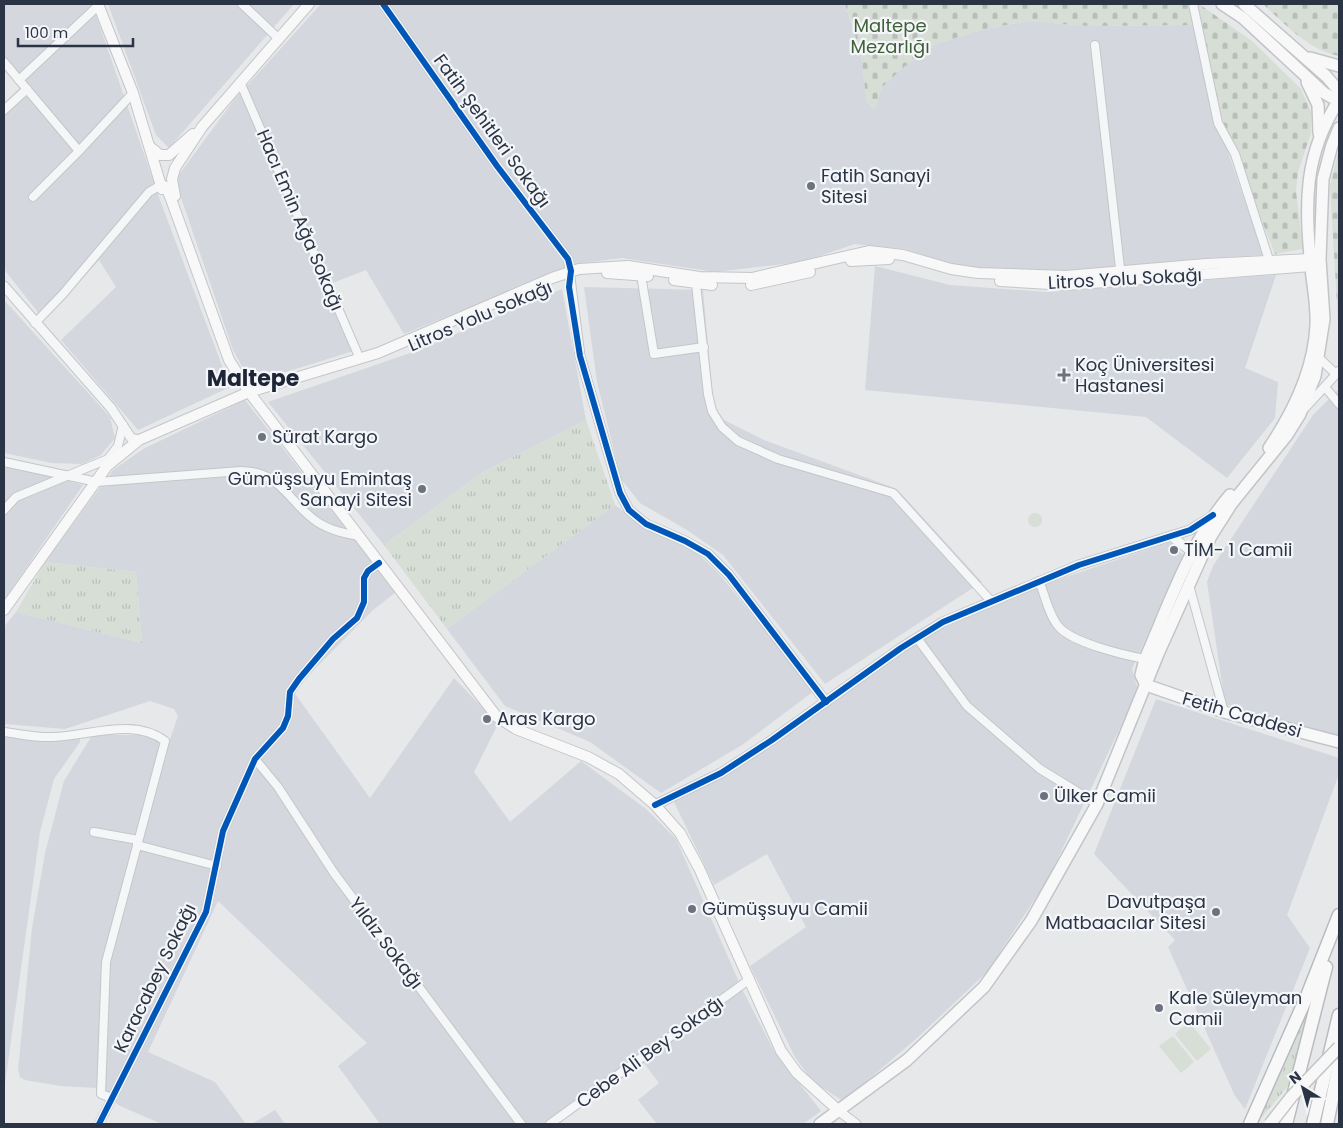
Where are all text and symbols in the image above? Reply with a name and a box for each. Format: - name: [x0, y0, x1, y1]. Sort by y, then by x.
- park label: Maltepe Mezarlığı: [850, 13, 930, 59]
- scale bar: [18, 15, 132, 47]
- text: 100 m: [25, 22, 68, 43]
- street label: Fatih Şehitleri Sokağı: [428, 49, 557, 213]
- street label: Hacı Emin Ağa Sokağı: [251, 125, 350, 314]
- place label: Fatih Sanayi Sitesi: [821, 163, 931, 209]
- marker: Fatih Sanayi Sitesi: [805, 180, 817, 192]
- street label: Litros Yolu Sokağı: [1047, 262, 1203, 295]
- street label: Litros Yolu Sokağı: [404, 274, 556, 357]
- place label: Koç Üniversitesi Hastanesi: [1075, 352, 1214, 398]
- district label: Maltepe: [207, 363, 299, 394]
- marker: Koç Üniversitesi Hastanesi: [1057, 368, 1071, 382]
- place label: Sürat Kargo: [272, 424, 378, 449]
- marker: Sürat Kargo: [256, 431, 268, 443]
- place label: Gümüşsuyu Emintaş Sanayi Sitesi: [228, 466, 412, 512]
- marker: Gümüşsuyu Emintaş Sanayi Sitesi: [416, 483, 428, 495]
- place label: TİM- 1 Camii: [1184, 537, 1292, 562]
- marker: TİM- 1 Camii: [1168, 544, 1180, 556]
- street label: Fetih Caddesi: [1180, 686, 1305, 743]
- place label: Aras Kargo: [497, 706, 596, 731]
- marker: Aras Kargo: [481, 713, 493, 725]
- place label: Ülker Camii: [1054, 783, 1156, 808]
- marker: Ülker Camii: [1038, 790, 1050, 802]
- place label: Davutpaşa Matbaacılar Sitesi: [1045, 889, 1206, 935]
- street label: Yıldız Sokağı: [344, 892, 429, 994]
- place label: Gümüşsuyu Camii: [702, 896, 868, 921]
- street label: Karacabey Sokağı: [108, 899, 202, 1057]
- marker: Gümüşsuyu Camii: [686, 903, 698, 915]
- marker: Davutpaşa Matbaacılar Sitesi: [1210, 906, 1222, 918]
- place label: Kale Süleyman Camii: [1169, 985, 1302, 1031]
- street label: Cebe Ali Bey Sokağı: [571, 990, 728, 1114]
- marker: Kale Süleyman Camii: [1153, 1002, 1165, 1014]
- north arrow: [1278, 1063, 1328, 1113]
- text: N: [1285, 1066, 1305, 1089]

